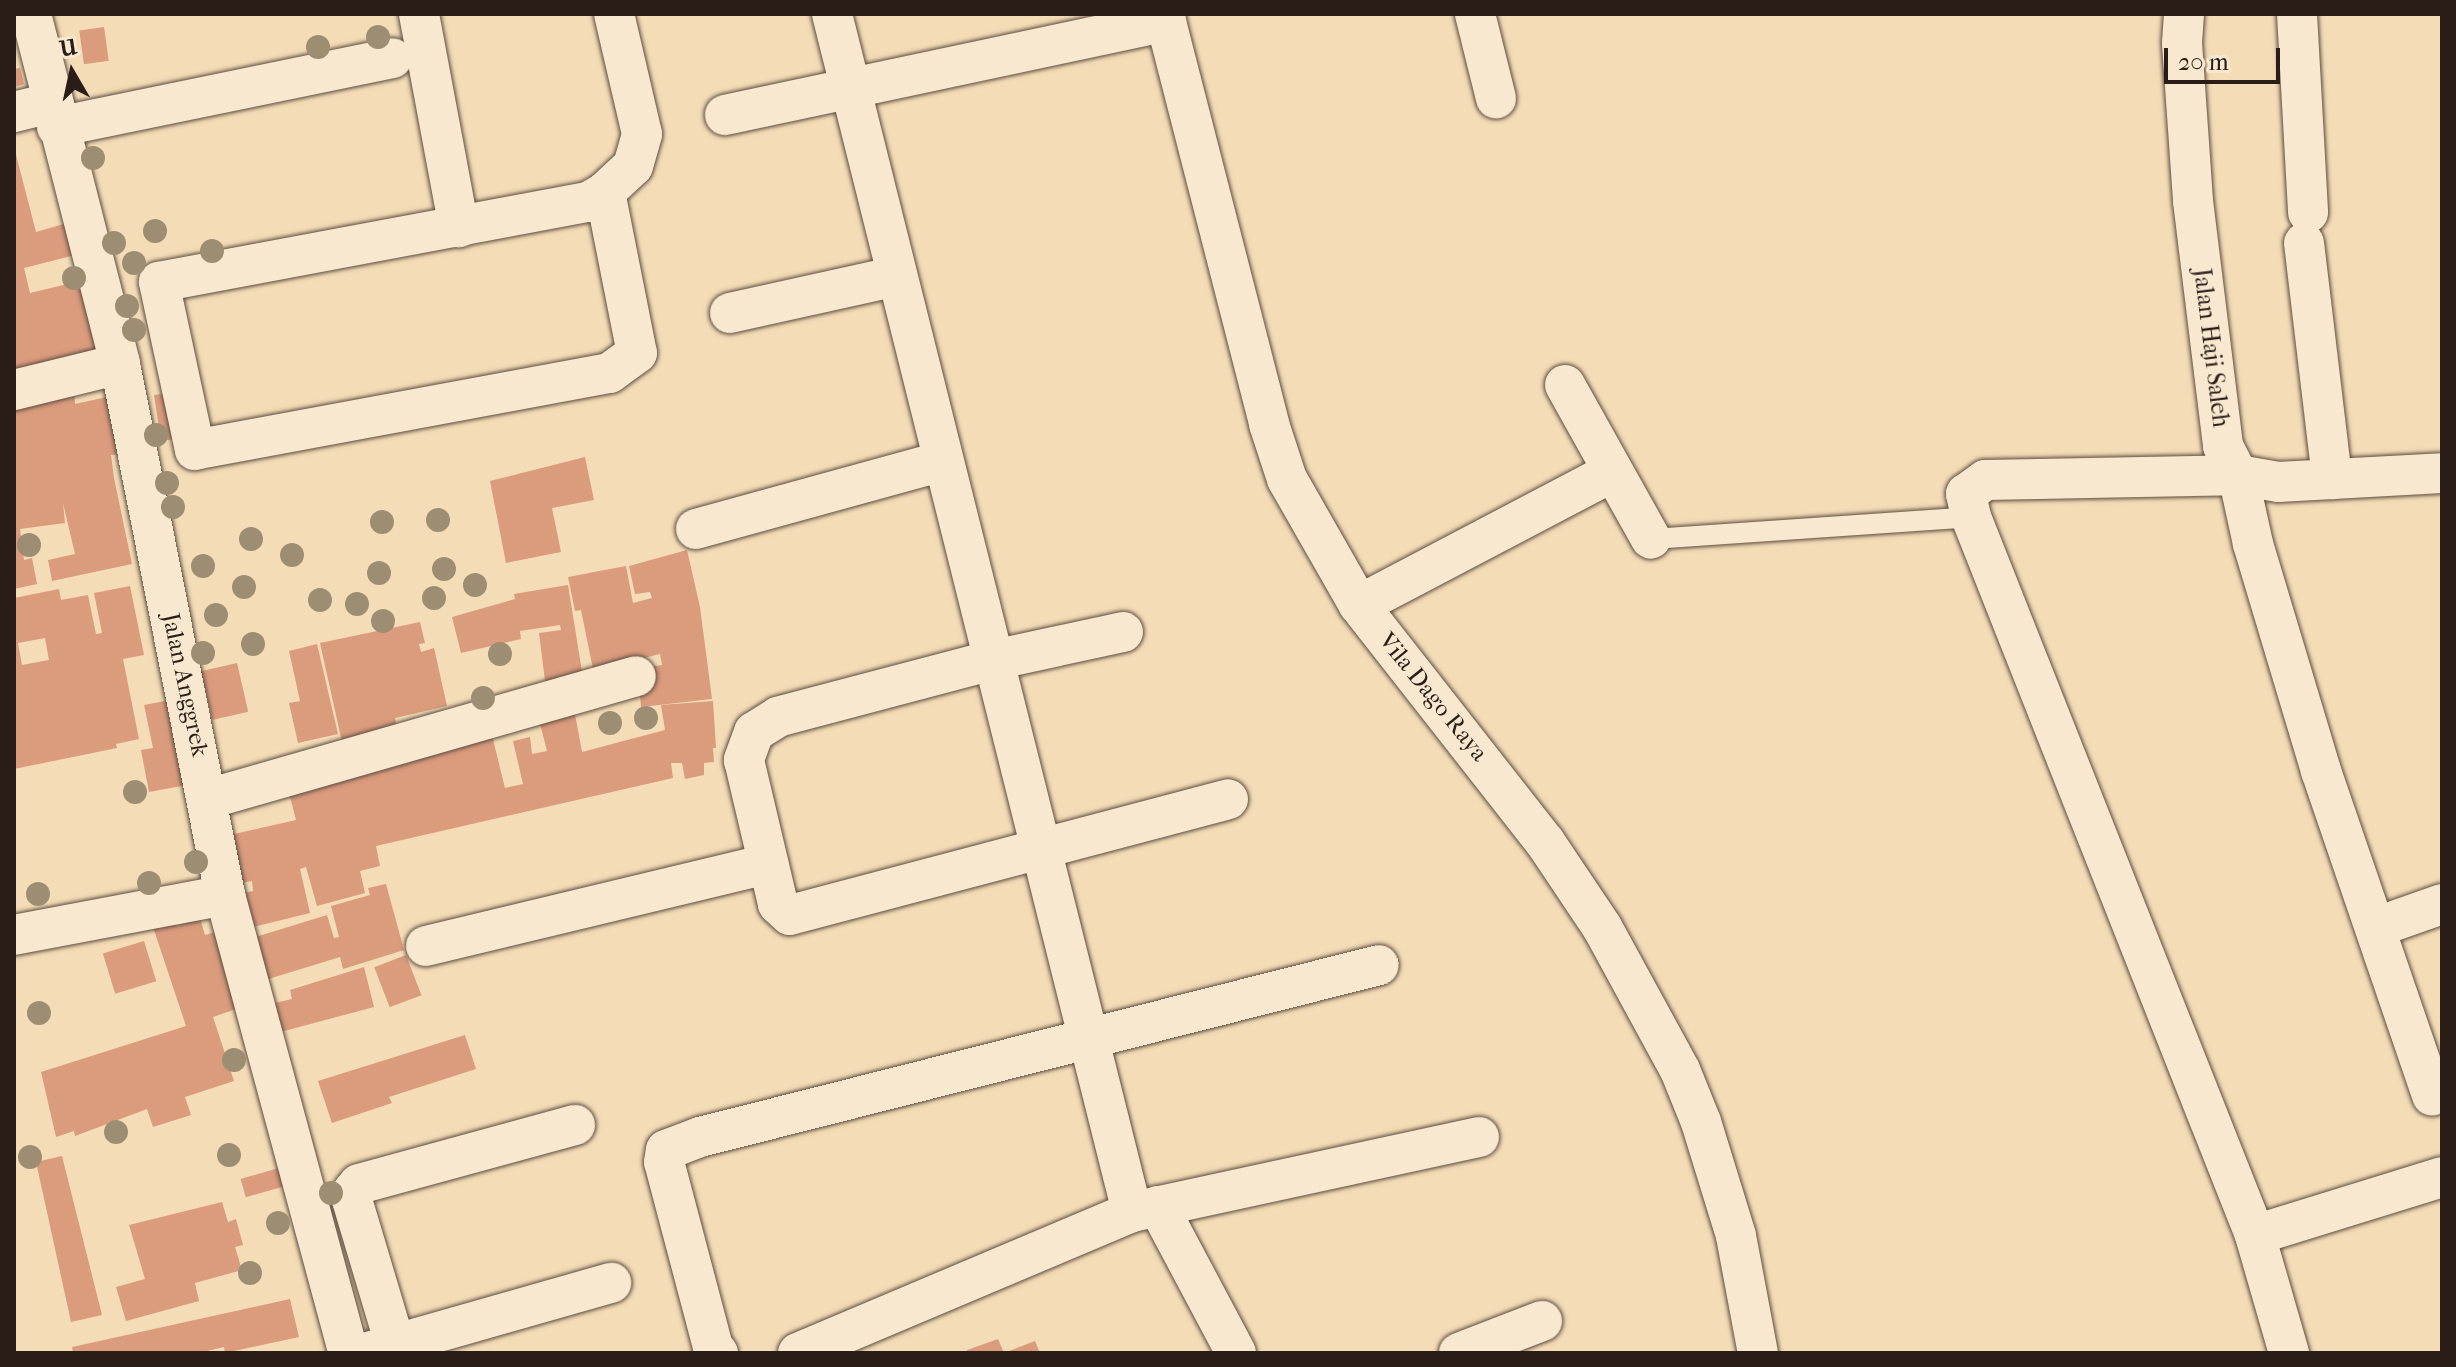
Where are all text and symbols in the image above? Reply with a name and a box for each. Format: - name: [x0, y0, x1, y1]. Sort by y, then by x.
- north arrow: [32, 32, 112, 112]
- scale bar: [2168, 32, 2284, 82]
- text: U: [58, 34, 79, 62]
- text: 20 m: [2178, 48, 2229, 76]
- street label: Jalan Haji Saleh: [2187, 267, 2235, 429]
- street label: Jalan Anggrek: [156, 611, 214, 759]
- street label: Vila Dago Raya: [1372, 627, 1494, 767]

